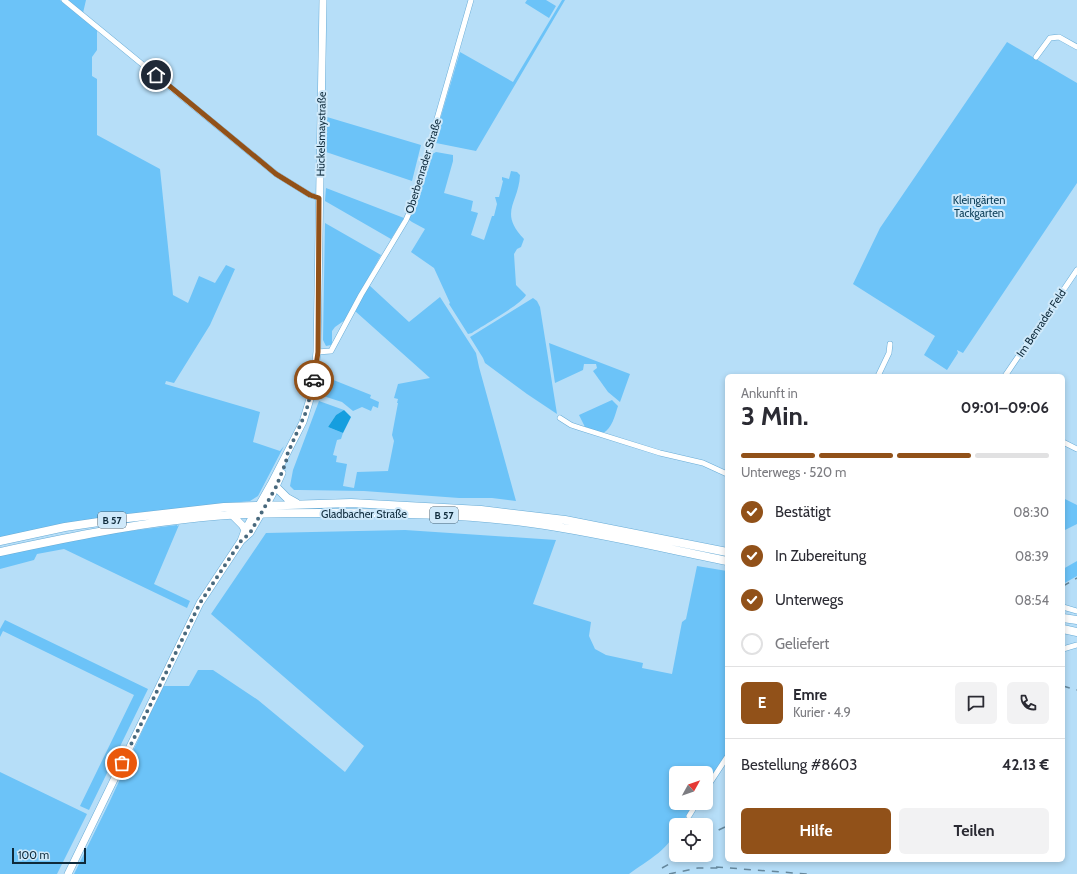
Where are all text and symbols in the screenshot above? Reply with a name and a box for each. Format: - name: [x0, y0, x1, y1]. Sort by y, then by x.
- pin: [139, 58, 173, 92]
- icon: home: [145, 64, 167, 86]
- street label: Hückelsmaystraße: [313, 91, 329, 177]
- street label: Oberbenrader Straße: [402, 117, 444, 215]
- park label: Kleingärten Tackgarten: [953, 193, 1005, 220]
- street label: Im Benrader Feld: [1013, 286, 1069, 360]
- courier: [294, 360, 334, 400]
- icon: car: [303, 369, 325, 391]
- text: Ankunft in: [741, 385, 798, 401]
- text: 09:01–09:06: [961, 399, 1049, 417]
- text: 3 Min.: [741, 400, 809, 432]
- text: Unterwegs · 520 m: [741, 464, 847, 480]
- icon: check: [741, 501, 763, 523]
- text: Bestätigt: [775, 503, 831, 521]
- text: 08:30: [1013, 504, 1049, 520]
- street label: Gladbacher Straße: [321, 507, 407, 521]
- road number: B 57: [430, 507, 458, 523]
- road number: B 57: [98, 512, 126, 528]
- icon: check: [741, 545, 763, 567]
- text: In Zubereitung: [775, 547, 866, 565]
- text: 08:39: [1015, 548, 1049, 564]
- icon: check: [741, 589, 763, 611]
- text: Unterwegs: [775, 591, 843, 609]
- text: 08:54: [1015, 592, 1049, 608]
- text: Geliefert: [775, 635, 829, 653]
- button: chat: [955, 682, 997, 724]
- button: phone: [1007, 682, 1049, 724]
- text: Emre: [793, 686, 827, 704]
- text: E: [758, 694, 766, 712]
- text: Kurier · 4.9: [793, 704, 851, 720]
- pin: [105, 746, 139, 780]
- icon: bag: [111, 752, 133, 774]
- text: Bestellung #8603: [741, 756, 857, 774]
- text: 42.13 €: [1002, 756, 1049, 774]
- north arrow: [669, 766, 713, 810]
- map controls: [669, 766, 713, 862]
- button: Hilfe: [741, 808, 891, 854]
- button: Teilen: [899, 808, 1049, 854]
- button: locate: [669, 818, 713, 862]
- scale bar: [12, 846, 86, 865]
- text: 100 m: [18, 848, 49, 862]

